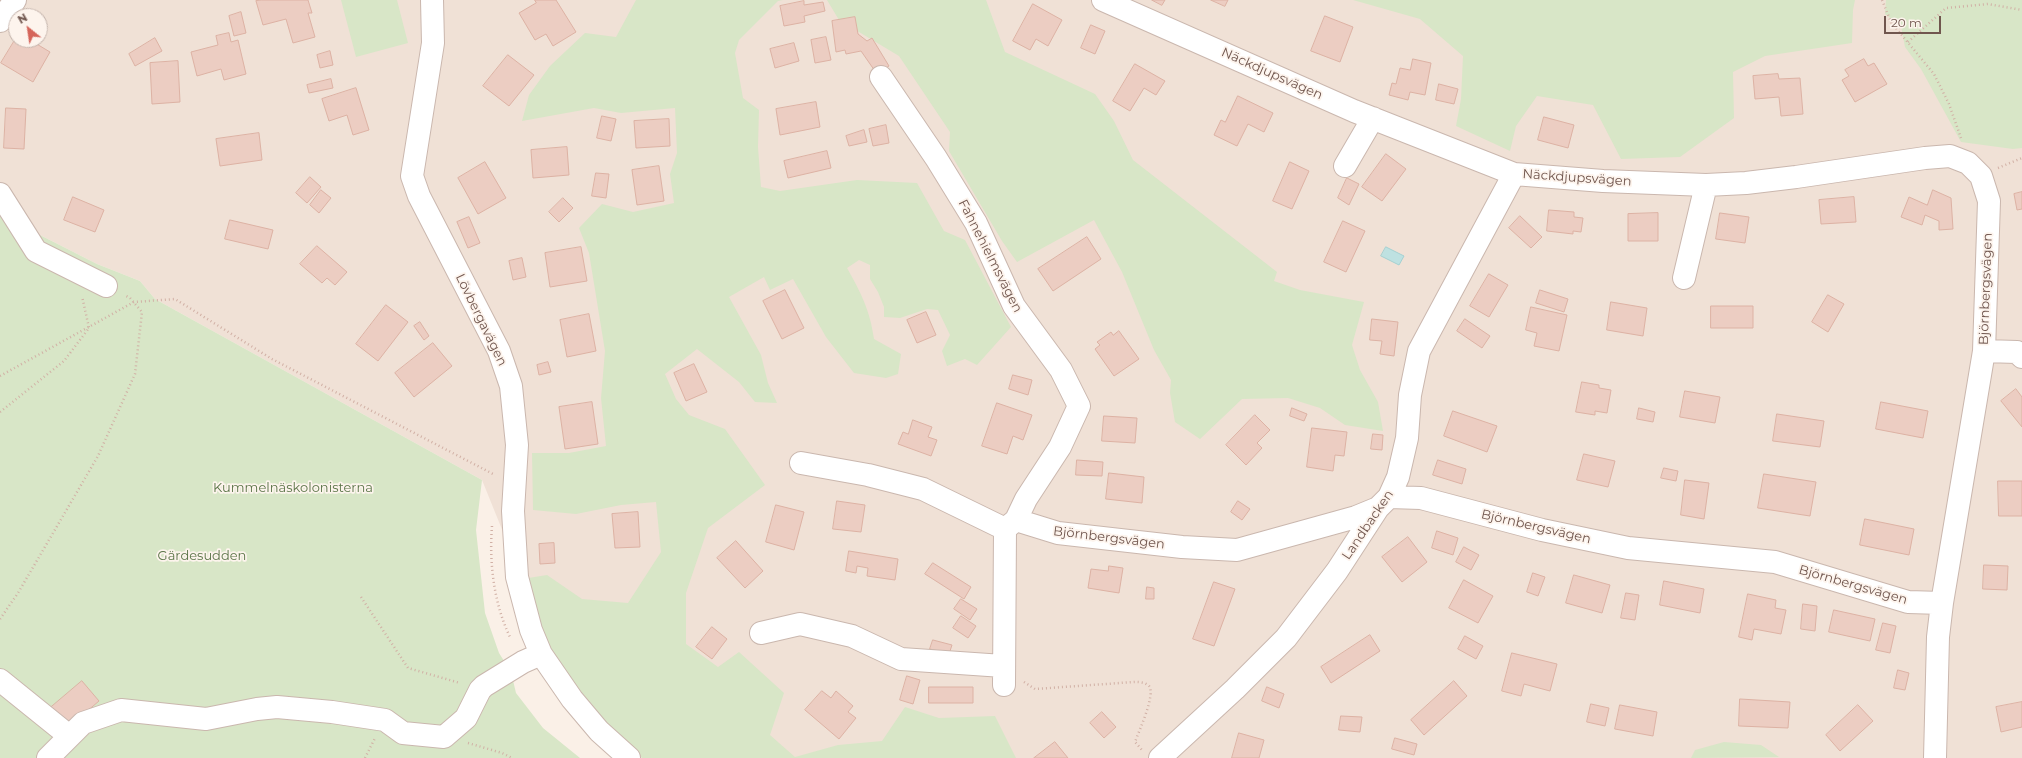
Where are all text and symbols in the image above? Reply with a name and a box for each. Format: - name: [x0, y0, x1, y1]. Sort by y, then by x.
- north arrow: [8, 8, 48, 48]
- scale bar: [1886, 8, 1943, 34]
- text: N: [15, 10, 30, 27]
- text: 20 m: [1891, 15, 1922, 30]
- street label: Näckdjupsvägen: [1219, 45, 1325, 103]
- street label: Näckdjupsvägen: [1522, 166, 1632, 190]
- street label: Fahnehielmsvägen: [955, 197, 1025, 315]
- street label: Björnbergsvägen: [1976, 233, 1996, 345]
- street label: Lövbergavägen: [452, 271, 510, 369]
- park label: Kummelnäskolonisterna: [213, 480, 373, 496]
- street label: Landbacken: [1339, 487, 1397, 563]
- street label: Björnbergsvägen: [1480, 507, 1592, 547]
- street label: Björnbergsvägen: [1052, 523, 1166, 553]
- park label: Gärdesudden: [158, 548, 246, 564]
- street label: Björnbergsvägen: [1797, 562, 1909, 608]

